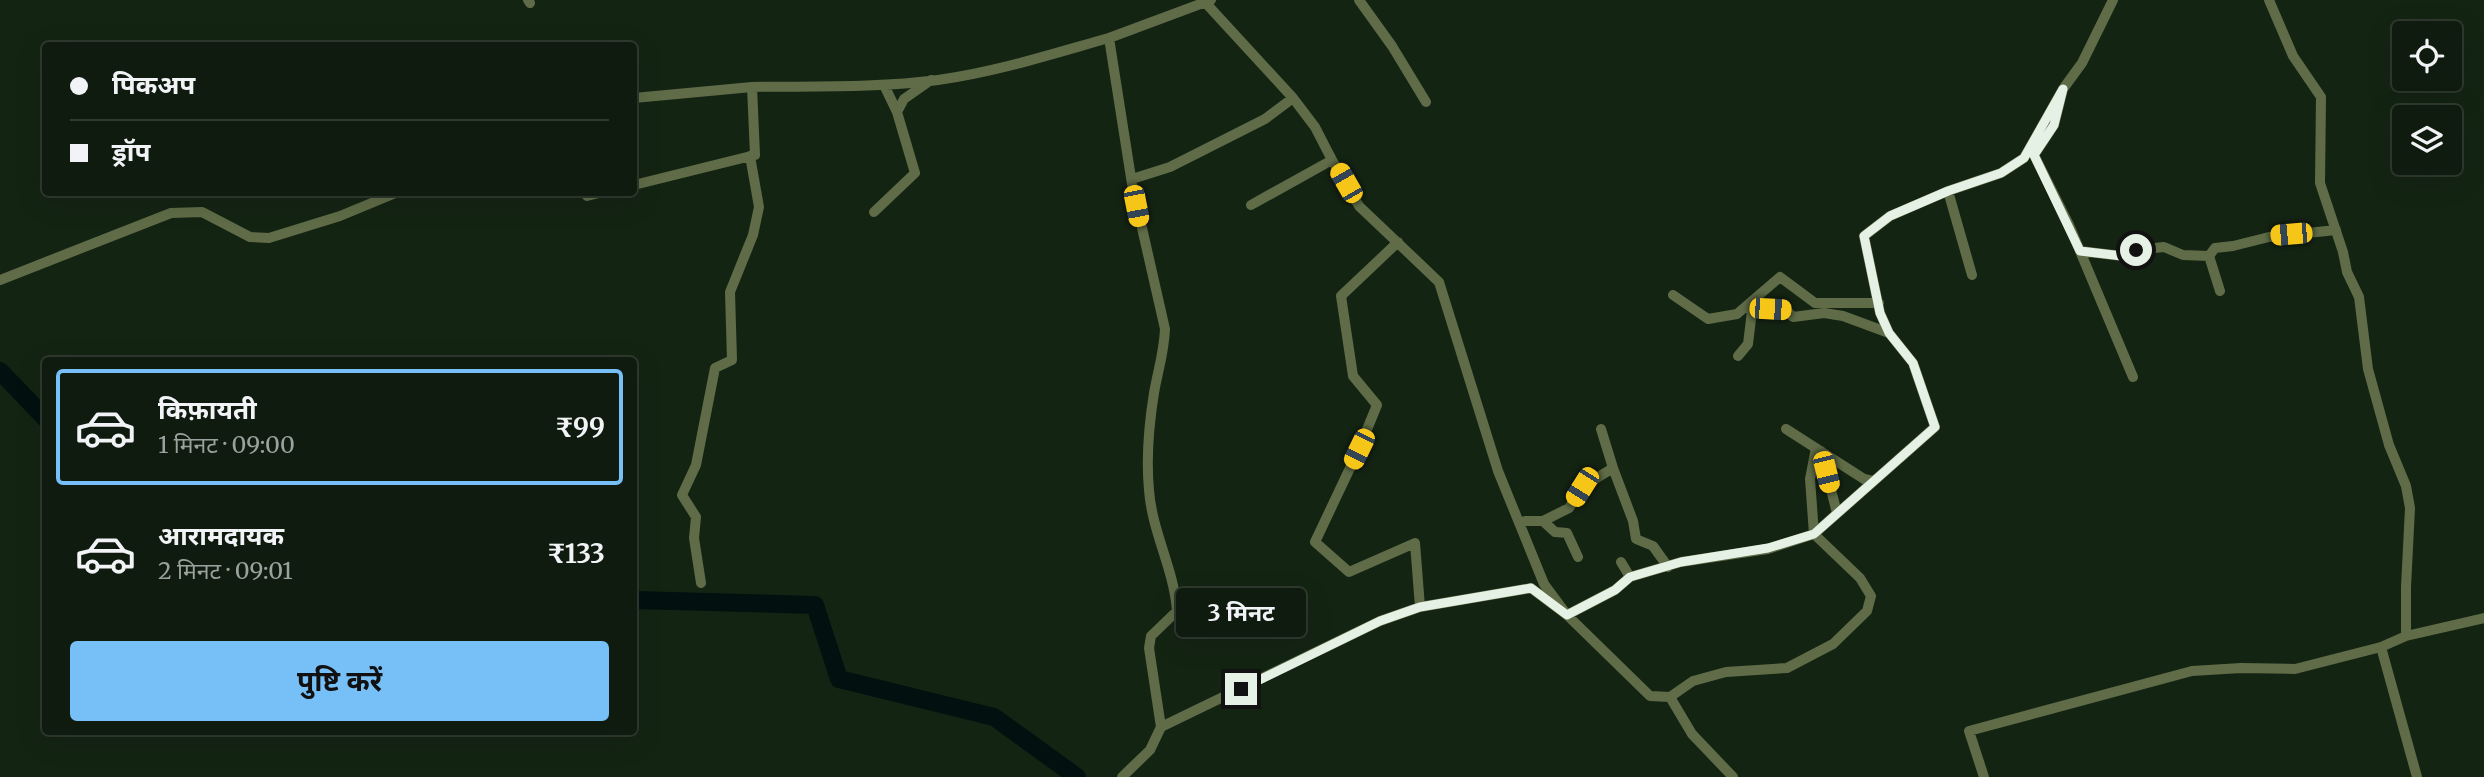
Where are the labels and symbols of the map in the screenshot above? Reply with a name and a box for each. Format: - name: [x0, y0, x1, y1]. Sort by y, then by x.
- car: [1327, 160, 1366, 206]
- car: [1122, 183, 1151, 229]
- car: [2270, 222, 2313, 246]
- route start: [2120, 234, 2152, 266]
- car: [1749, 297, 1792, 321]
- car: [1341, 426, 1378, 472]
- car: [1811, 449, 1842, 495]
- car: [1562, 464, 1603, 510]
- callout: 3 मिनट: [1176, 588, 1306, 636]
- route end: [1225, 673, 1257, 705]

